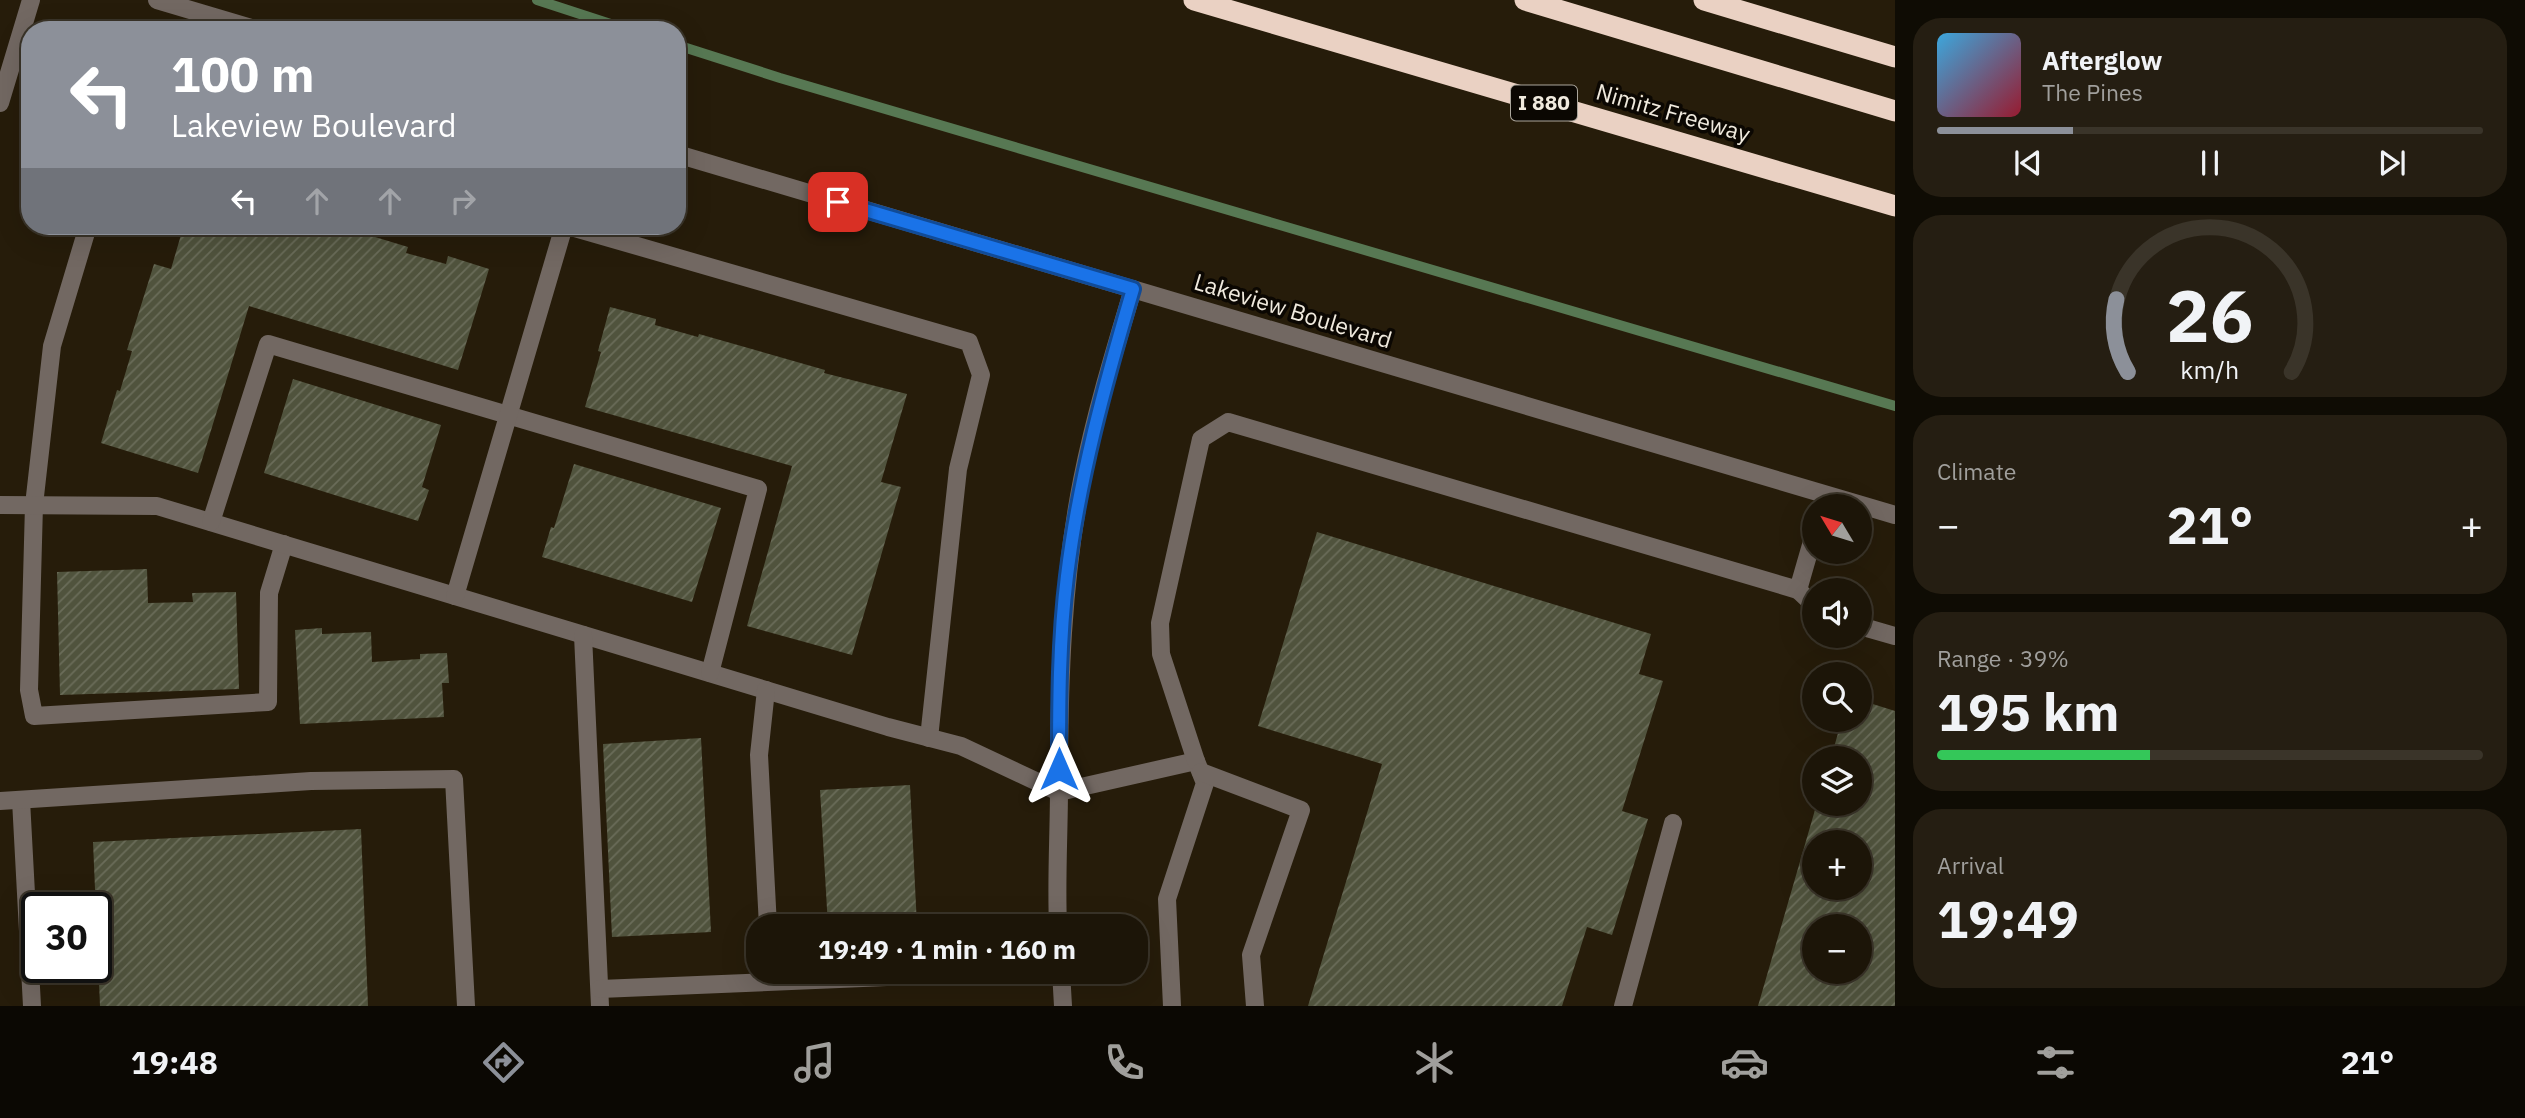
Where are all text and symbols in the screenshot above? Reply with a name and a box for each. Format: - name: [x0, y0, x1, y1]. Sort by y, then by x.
- text: 100 m: [171, 42, 315, 105]
- text: Afterglow: [2042, 43, 2162, 77]
- icon: left: [56, 49, 147, 140]
- street label: Nimitz Freeway: [1593, 76, 1754, 149]
- text: The Pines: [2042, 77, 2143, 107]
- road number: I 880: [1511, 86, 1577, 120]
- text: Lakeview Boulevard: [171, 104, 457, 146]
- icon: previous: [2009, 144, 2047, 182]
- icon: pause: [2191, 144, 2229, 182]
- icon: next: [2373, 144, 2411, 182]
- pin: [808, 172, 868, 232]
- icon: left: [225, 182, 263, 220]
- icon: ahead: [298, 182, 336, 220]
- icon: ahead: [371, 182, 409, 220]
- icon: right: [444, 182, 482, 220]
- icon: arrive: [819, 183, 857, 221]
- street label: Lakeview Boulevard: [1191, 266, 1396, 354]
- text: 26: [2166, 267, 2254, 362]
- text: km/h: [2181, 353, 2239, 386]
- text: Climate: [1937, 456, 2016, 486]
- text: 21°: [2167, 491, 2253, 558]
- north arrow: [1802, 494, 1872, 564]
- map controls: [1802, 494, 1872, 984]
- text: −: [1937, 500, 1960, 549]
- text: +: [2460, 500, 2483, 549]
- button: sound: [1802, 578, 1872, 648]
- text: Range · 39%: [1937, 643, 2069, 673]
- button: search: [1802, 662, 1872, 732]
- text: 195 km: [1937, 678, 2119, 745]
- position arrow: [1022, 732, 1096, 806]
- button: layers: [1802, 746, 1872, 816]
- button: +: [1802, 830, 1872, 900]
- text: Arrival: [1937, 850, 2004, 880]
- text: 19:49: [1937, 885, 2079, 952]
- speed limit sign: 30: [21, 892, 112, 983]
- button: −: [1802, 914, 1872, 984]
- text: 19:49 · 1 min · 160 m: [818, 932, 1076, 966]
- icon: directions: [479, 1038, 528, 1087]
- icon: music: [790, 1038, 839, 1087]
- icon: phone: [1100, 1038, 1149, 1087]
- icon: climate: [1410, 1038, 1459, 1087]
- icon: car: [1720, 1038, 1769, 1087]
- icon: filters: [2031, 1038, 2080, 1087]
- text: 19:48: [131, 1041, 218, 1083]
- text: 21°: [2341, 1041, 2394, 1083]

